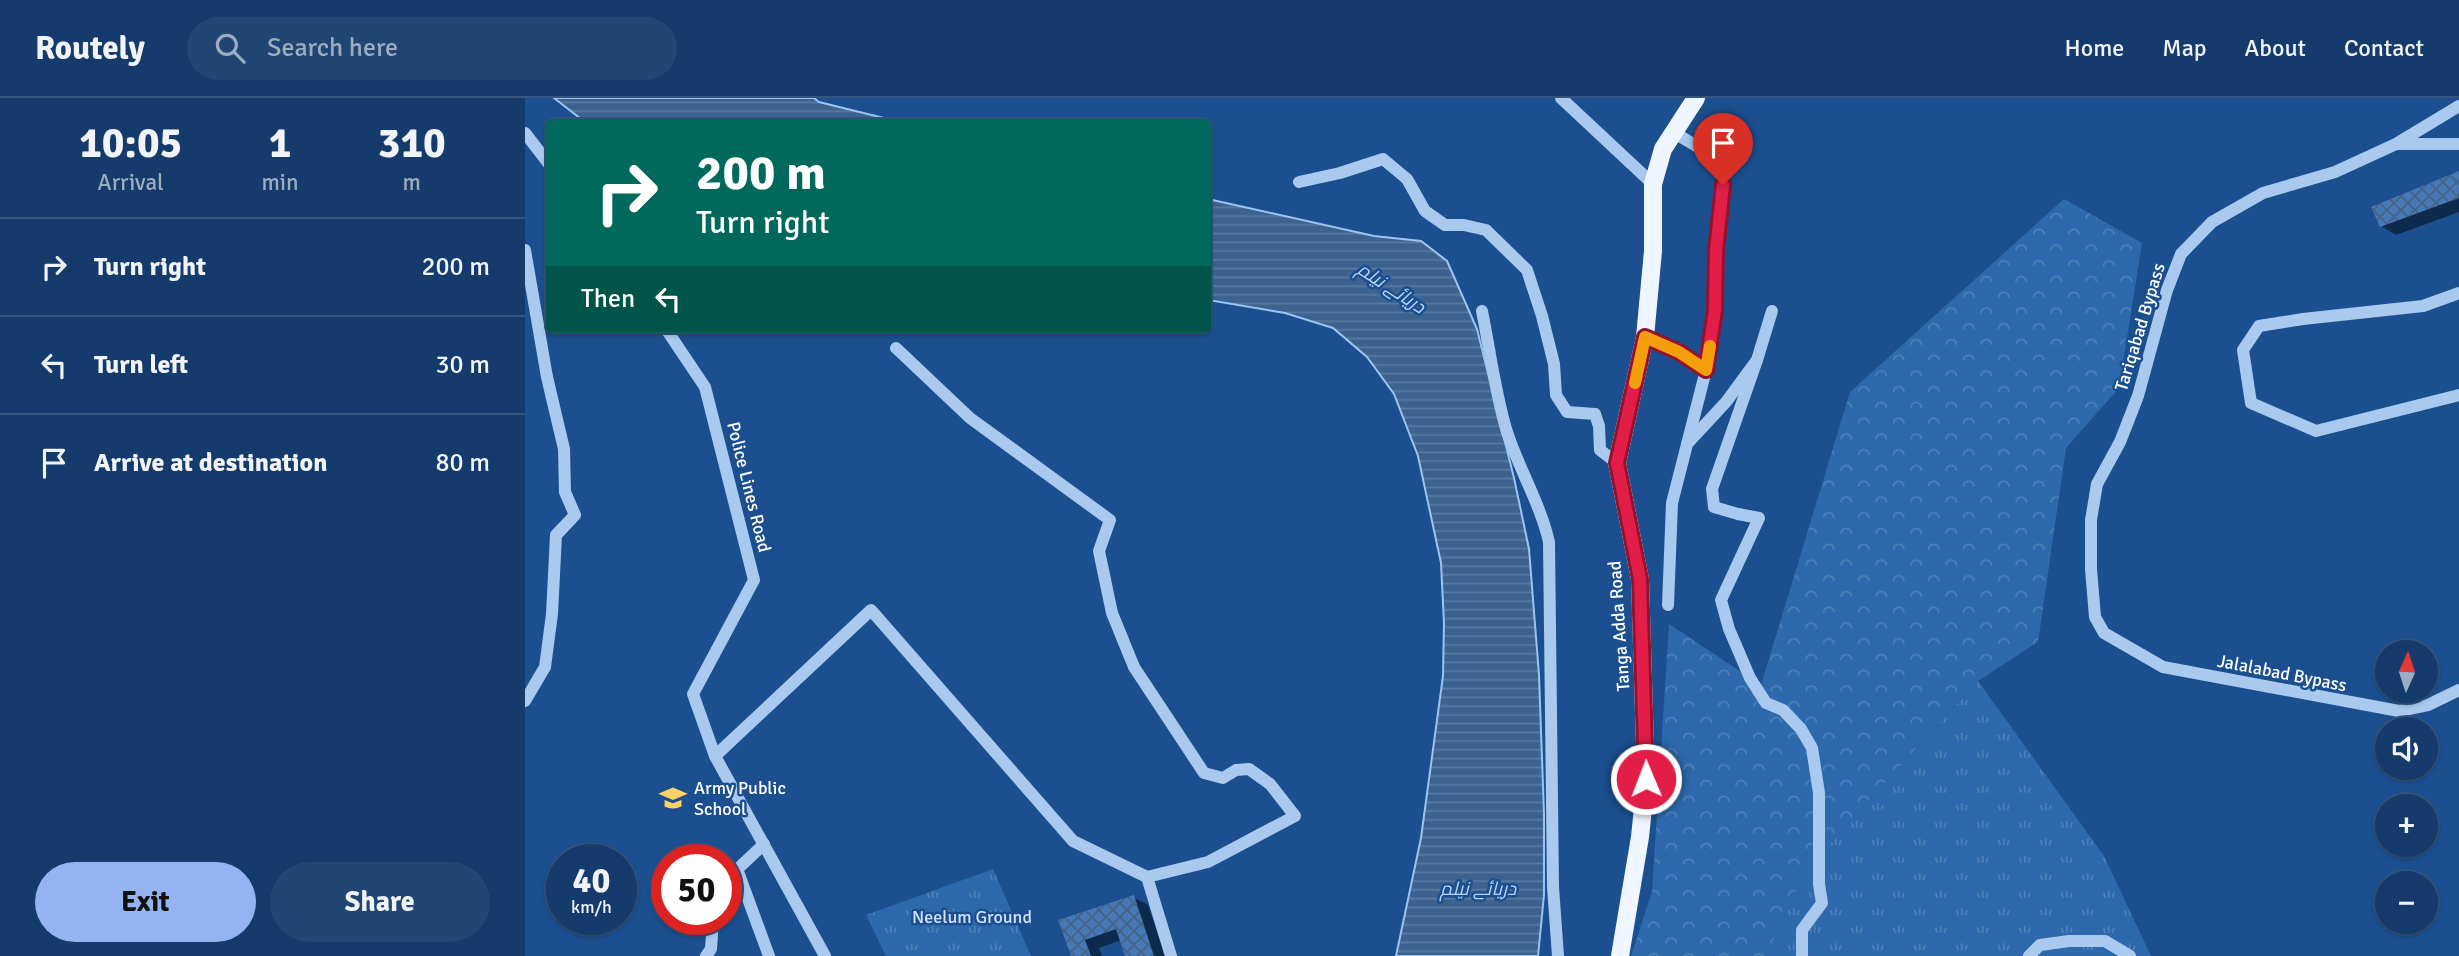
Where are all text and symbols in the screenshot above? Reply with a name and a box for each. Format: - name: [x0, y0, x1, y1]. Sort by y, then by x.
- search box: [187, 17, 677, 80]
- text: Routely: [35, 28, 145, 69]
- icon: search: [211, 29, 249, 67]
- text: Search here: [267, 32, 398, 64]
- text: Home: [2064, 33, 2124, 63]
- text: Map: [2162, 33, 2207, 63]
- text: About: [2245, 33, 2306, 63]
- text: Contact: [2344, 33, 2424, 63]
- pin: [1693, 113, 1753, 185]
- text: 10:05: [79, 118, 182, 169]
- text: 1: [269, 118, 291, 169]
- text: 310: [378, 118, 446, 169]
- icon: arrive: [1704, 124, 1742, 162]
- text: 200 m: [696, 143, 826, 203]
- icon: right: [581, 147, 672, 238]
- text: Arrival: [98, 168, 164, 197]
- text: min: [261, 168, 299, 197]
- text: m: [403, 168, 421, 197]
- text: Turn right: [696, 203, 829, 242]
- icon: right: [35, 248, 73, 286]
- text: Turn right: [94, 251, 206, 283]
- text: 200 m: [421, 251, 490, 283]
- water label: دریائے نیلم: [1351, 257, 1430, 320]
- street label: Tariqabad Bypass: [2110, 260, 2170, 394]
- icon: left: [649, 280, 687, 318]
- text: Then: [581, 283, 635, 315]
- icon: left: [35, 346, 73, 384]
- text: Turn left: [94, 349, 188, 381]
- text: 30 m: [435, 349, 490, 381]
- street label: Police Lines Road: [722, 420, 776, 554]
- icon: arrive: [35, 444, 73, 482]
- text: Arrive at destination: [94, 447, 327, 479]
- text: 80 m: [435, 447, 490, 479]
- street label: Tanga Adda Road: [1603, 560, 1635, 692]
- north arrow: [2375, 640, 2438, 704]
- map controls: [2375, 640, 2438, 934]
- street label: Jalalabad Bypass: [2216, 650, 2349, 696]
- button: sound: [2375, 717, 2438, 780]
- position arrow: [1609, 742, 1683, 816]
- place label: Army Public School: [694, 777, 786, 820]
- school or university icon: Army Public School: [658, 783, 688, 813]
- button: +: [2375, 794, 2438, 857]
- speed limit sign: 50: [651, 844, 742, 935]
- text: 40: [573, 859, 610, 902]
- button: Exit: [35, 862, 256, 942]
- button: Share: [270, 862, 490, 942]
- button: −: [2375, 871, 2438, 934]
- water label: دریائے نیلم: [1439, 877, 1517, 902]
- text: km/h: [571, 896, 612, 918]
- park label: Neelum Ground: [912, 906, 1032, 928]

